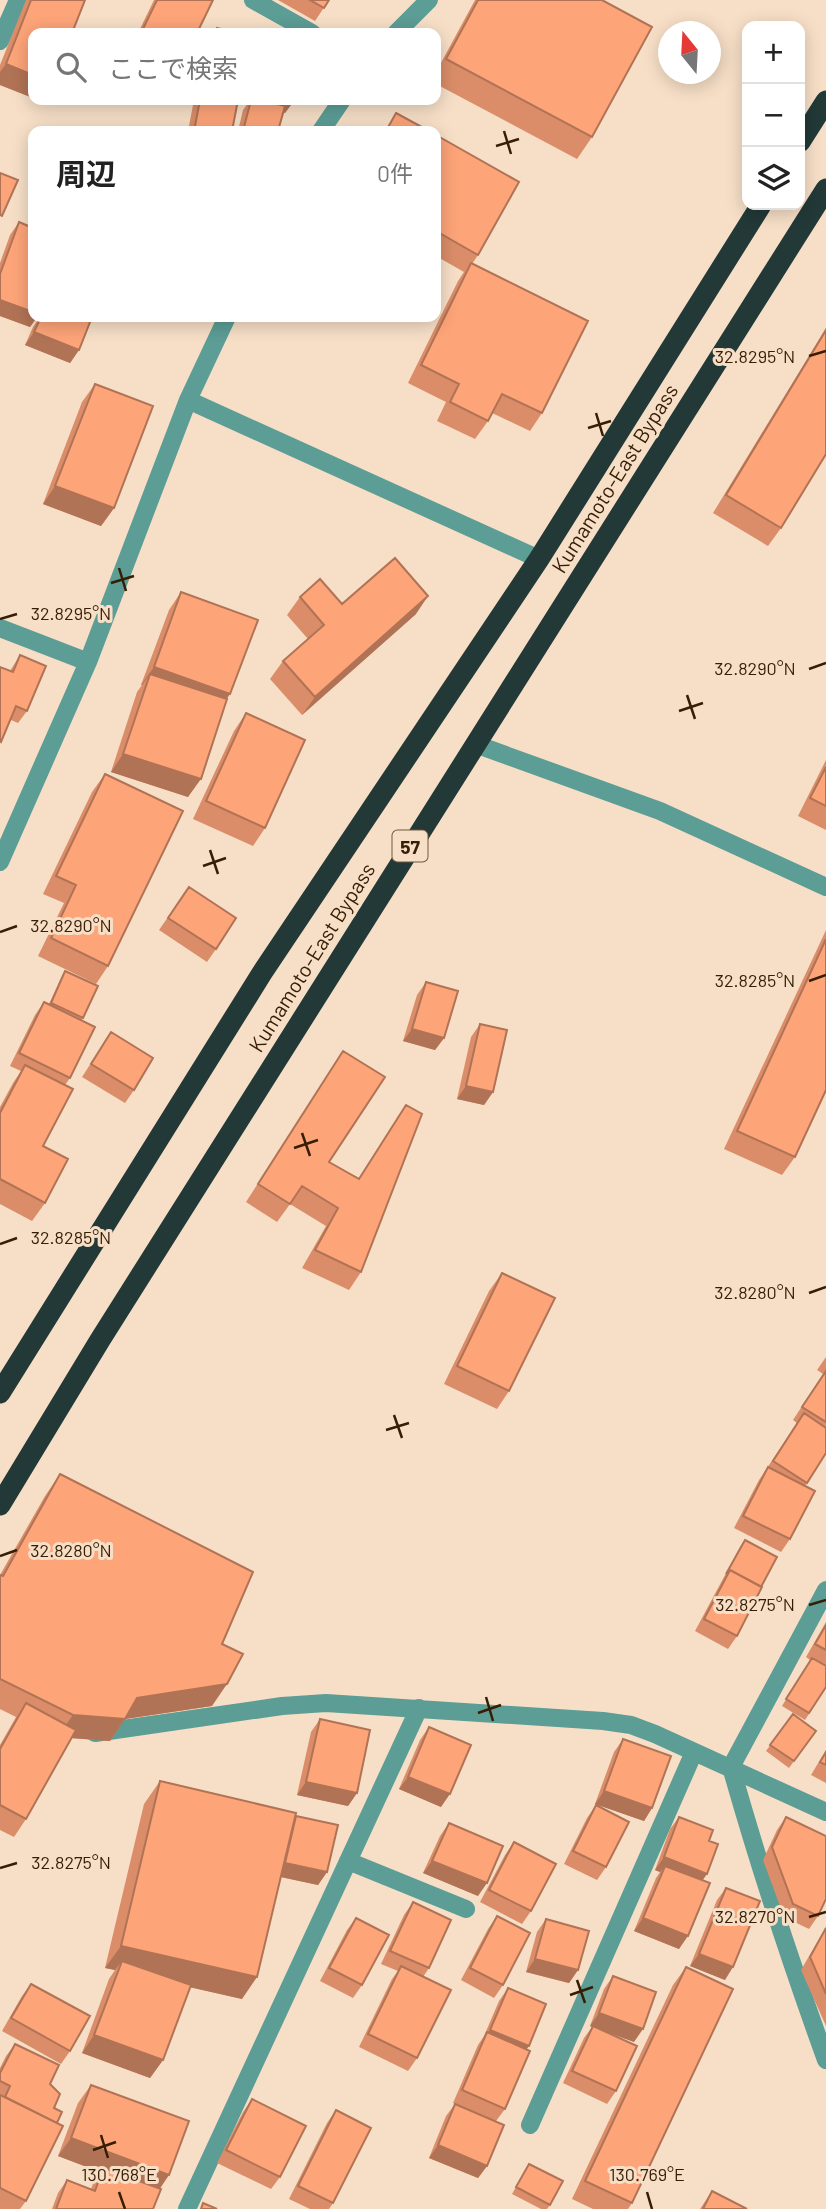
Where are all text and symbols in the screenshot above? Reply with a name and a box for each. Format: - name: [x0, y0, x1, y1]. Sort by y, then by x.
- north arrow: [658, 21, 721, 84]
- map controls: [742, 21, 805, 210]
- button: +: [742, 21, 805, 84]
- search box: [28, 28, 441, 105]
- icon: search: [52, 48, 90, 86]
- text: ここで検索: [108, 52, 238, 83]
- button: −: [742, 84, 805, 147]
- button: layers: [742, 147, 805, 210]
- text: 周辺: [56, 155, 116, 191]
- text: 0件: [377, 159, 413, 187]
- text: 32.8295°N: [715, 345, 795, 367]
- street label: Kumamoto-East Bypass: [546, 379, 682, 577]
- text: 32.8295°N: [31, 602, 111, 624]
- text: 32.8290°N: [714, 657, 796, 679]
- road number: 57: [392, 831, 428, 862]
- street label: Kumamoto-East Bypass: [243, 858, 379, 1056]
- text: 32.8290°N: [30, 914, 112, 936]
- text: 32.8285°N: [715, 969, 795, 991]
- text: 32.8285°N: [31, 1226, 111, 1248]
- text: 32.8280°N: [714, 1281, 796, 1303]
- text: 32.8280°N: [30, 1539, 112, 1561]
- text: 32.8275°N: [715, 1593, 795, 1615]
- text: 32.8275°N: [31, 1851, 111, 1873]
- text: 32.8270°N: [715, 1905, 795, 1927]
- text: 130.768°E: [81, 2163, 157, 2185]
- text: 130.769°E: [609, 2163, 685, 2185]

